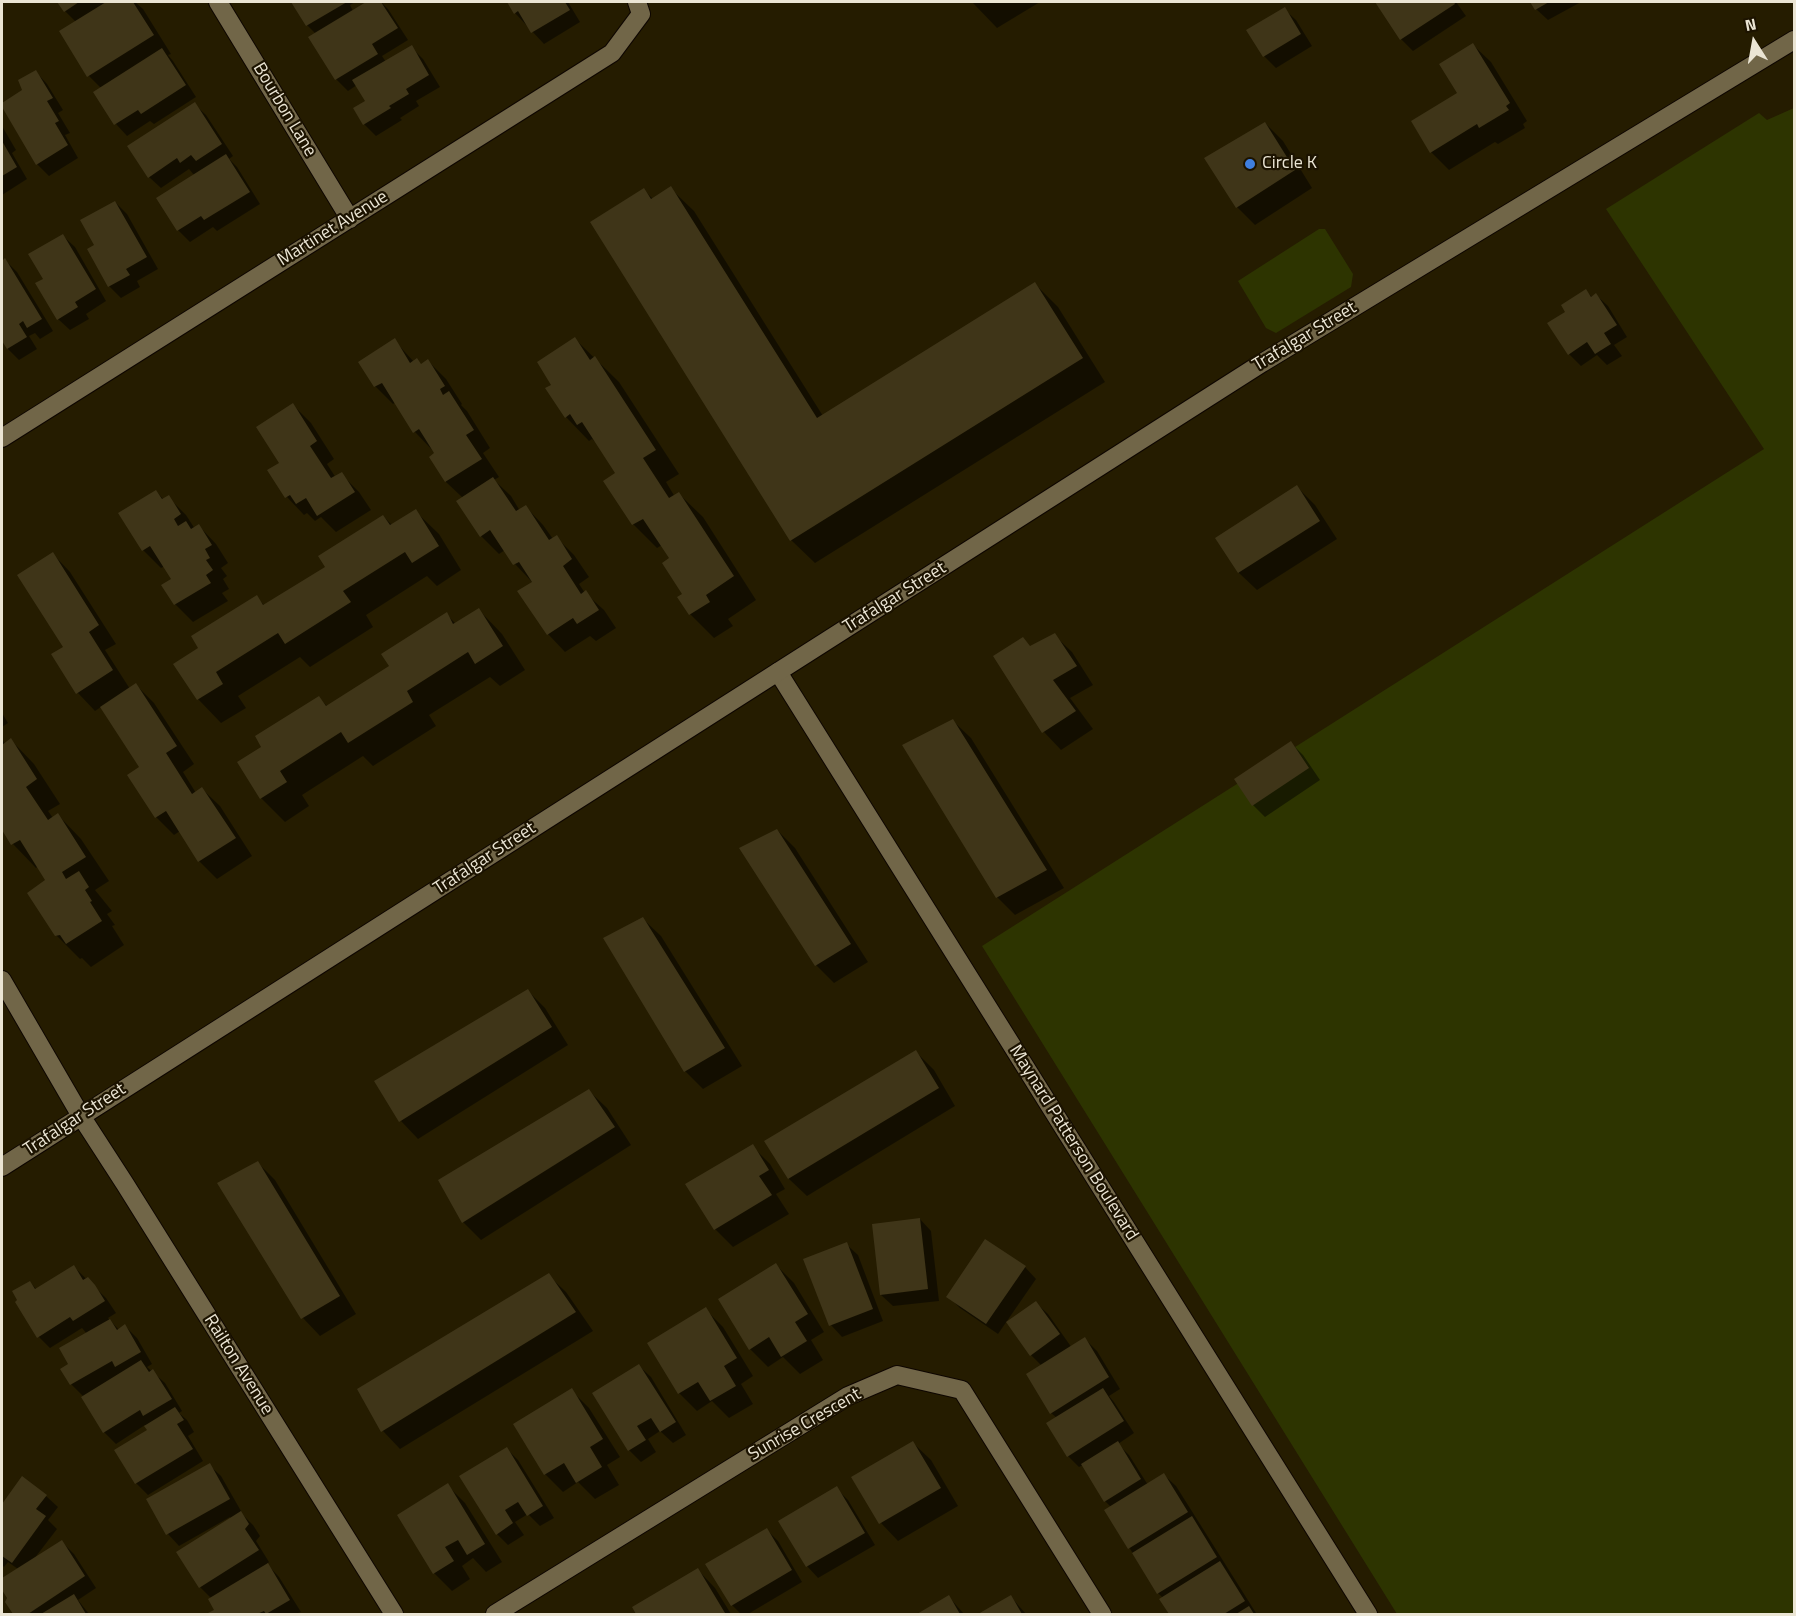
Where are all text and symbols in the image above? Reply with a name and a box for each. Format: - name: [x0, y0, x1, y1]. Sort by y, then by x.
- text: N: [1743, 11, 1758, 37]
- north arrow: [1724, 12, 1784, 72]
- street label: Bourbon Lane: [248, 59, 320, 161]
- place label: Circle K: [1262, 153, 1317, 175]
- marker: Circle K: [1243, 157, 1257, 171]
- street label: Martinet Avenue: [274, 186, 392, 272]
- street label: Trafalgar Street: [1249, 298, 1361, 376]
- street label: Trafalgar Street: [840, 558, 950, 638]
- street label: Trafalgar Street: [430, 818, 540, 900]
- street label: Maynard Patterson Boulevard: [1004, 1041, 1142, 1245]
- street label: Trafalgar Street: [20, 1079, 130, 1161]
- street label: Railton Avenue: [199, 1311, 277, 1419]
- street label: Sunrise Crescent: [745, 1384, 865, 1466]

